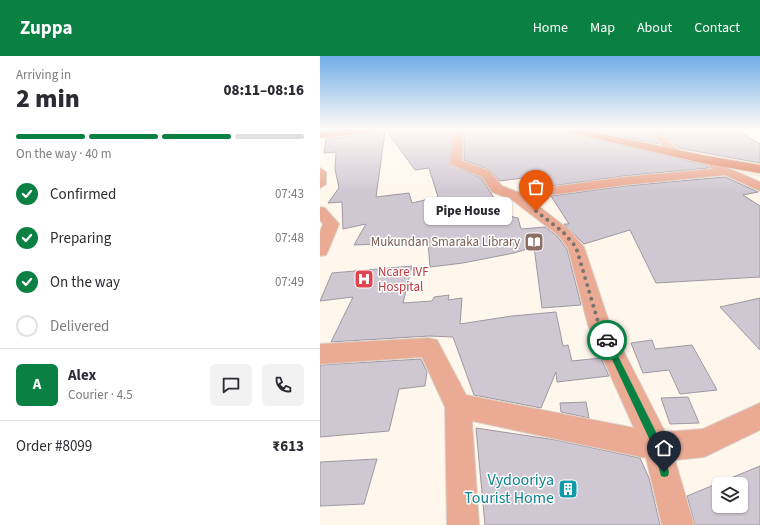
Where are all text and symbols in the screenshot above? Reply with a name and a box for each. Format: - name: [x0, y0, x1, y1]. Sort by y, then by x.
- text: Zuppa: [20, 15, 72, 42]
- text: Home: [533, 18, 568, 38]
- text: Map: [590, 18, 615, 38]
- text: About: [637, 18, 672, 38]
- text: Contact: [694, 18, 740, 38]
- text: Arriving in: [16, 66, 71, 84]
- text: 2 min: [16, 80, 80, 117]
- text: 08:11–08:16: [223, 80, 304, 101]
- text: On the way · 40 m: [16, 145, 111, 163]
- pin: [519, 170, 553, 211]
- icon: bag: [525, 176, 547, 198]
- icon: check: [16, 183, 38, 205]
- text: Confirmed: [50, 184, 116, 205]
- text: 07:43: [275, 185, 304, 203]
- callout: Pipe House: [424, 197, 512, 225]
- text: Pipe House: [436, 202, 500, 220]
- icon: check: [16, 227, 38, 249]
- text: Preparing: [50, 228, 111, 249]
- text: 07:48: [275, 229, 304, 247]
- library icon: Mukundan Smaraka Library: [523, 231, 545, 253]
- place label: Mukundan Smaraka Library: [371, 233, 520, 251]
- place label: Ncare IVF Hospital: [378, 263, 429, 296]
- hospital icon: Ncare IVF Hospital: [353, 268, 375, 290]
- icon: check: [16, 271, 38, 293]
- text: On the way: [50, 272, 120, 293]
- text: 07:49: [275, 273, 304, 291]
- text: Delivered: [50, 316, 109, 337]
- courier: [587, 320, 627, 360]
- icon: car: [596, 329, 618, 351]
- button: chat: [210, 364, 252, 406]
- button: phone: [262, 364, 304, 406]
- text: Alex: [68, 365, 96, 386]
- text: A: [33, 374, 41, 395]
- text: Courier · 4.5: [68, 386, 133, 404]
- pin: [647, 431, 681, 472]
- text: Order #8099: [16, 436, 92, 457]
- text: ₹613: [272, 436, 304, 457]
- icon: home: [653, 437, 675, 459]
- place label: Vydooriya Tourist Home: [464, 469, 554, 509]
- map controls: [712, 477, 748, 513]
- button: layers: [712, 477, 748, 513]
- building icon: Vydooriya Tourist Home: [557, 478, 579, 500]

